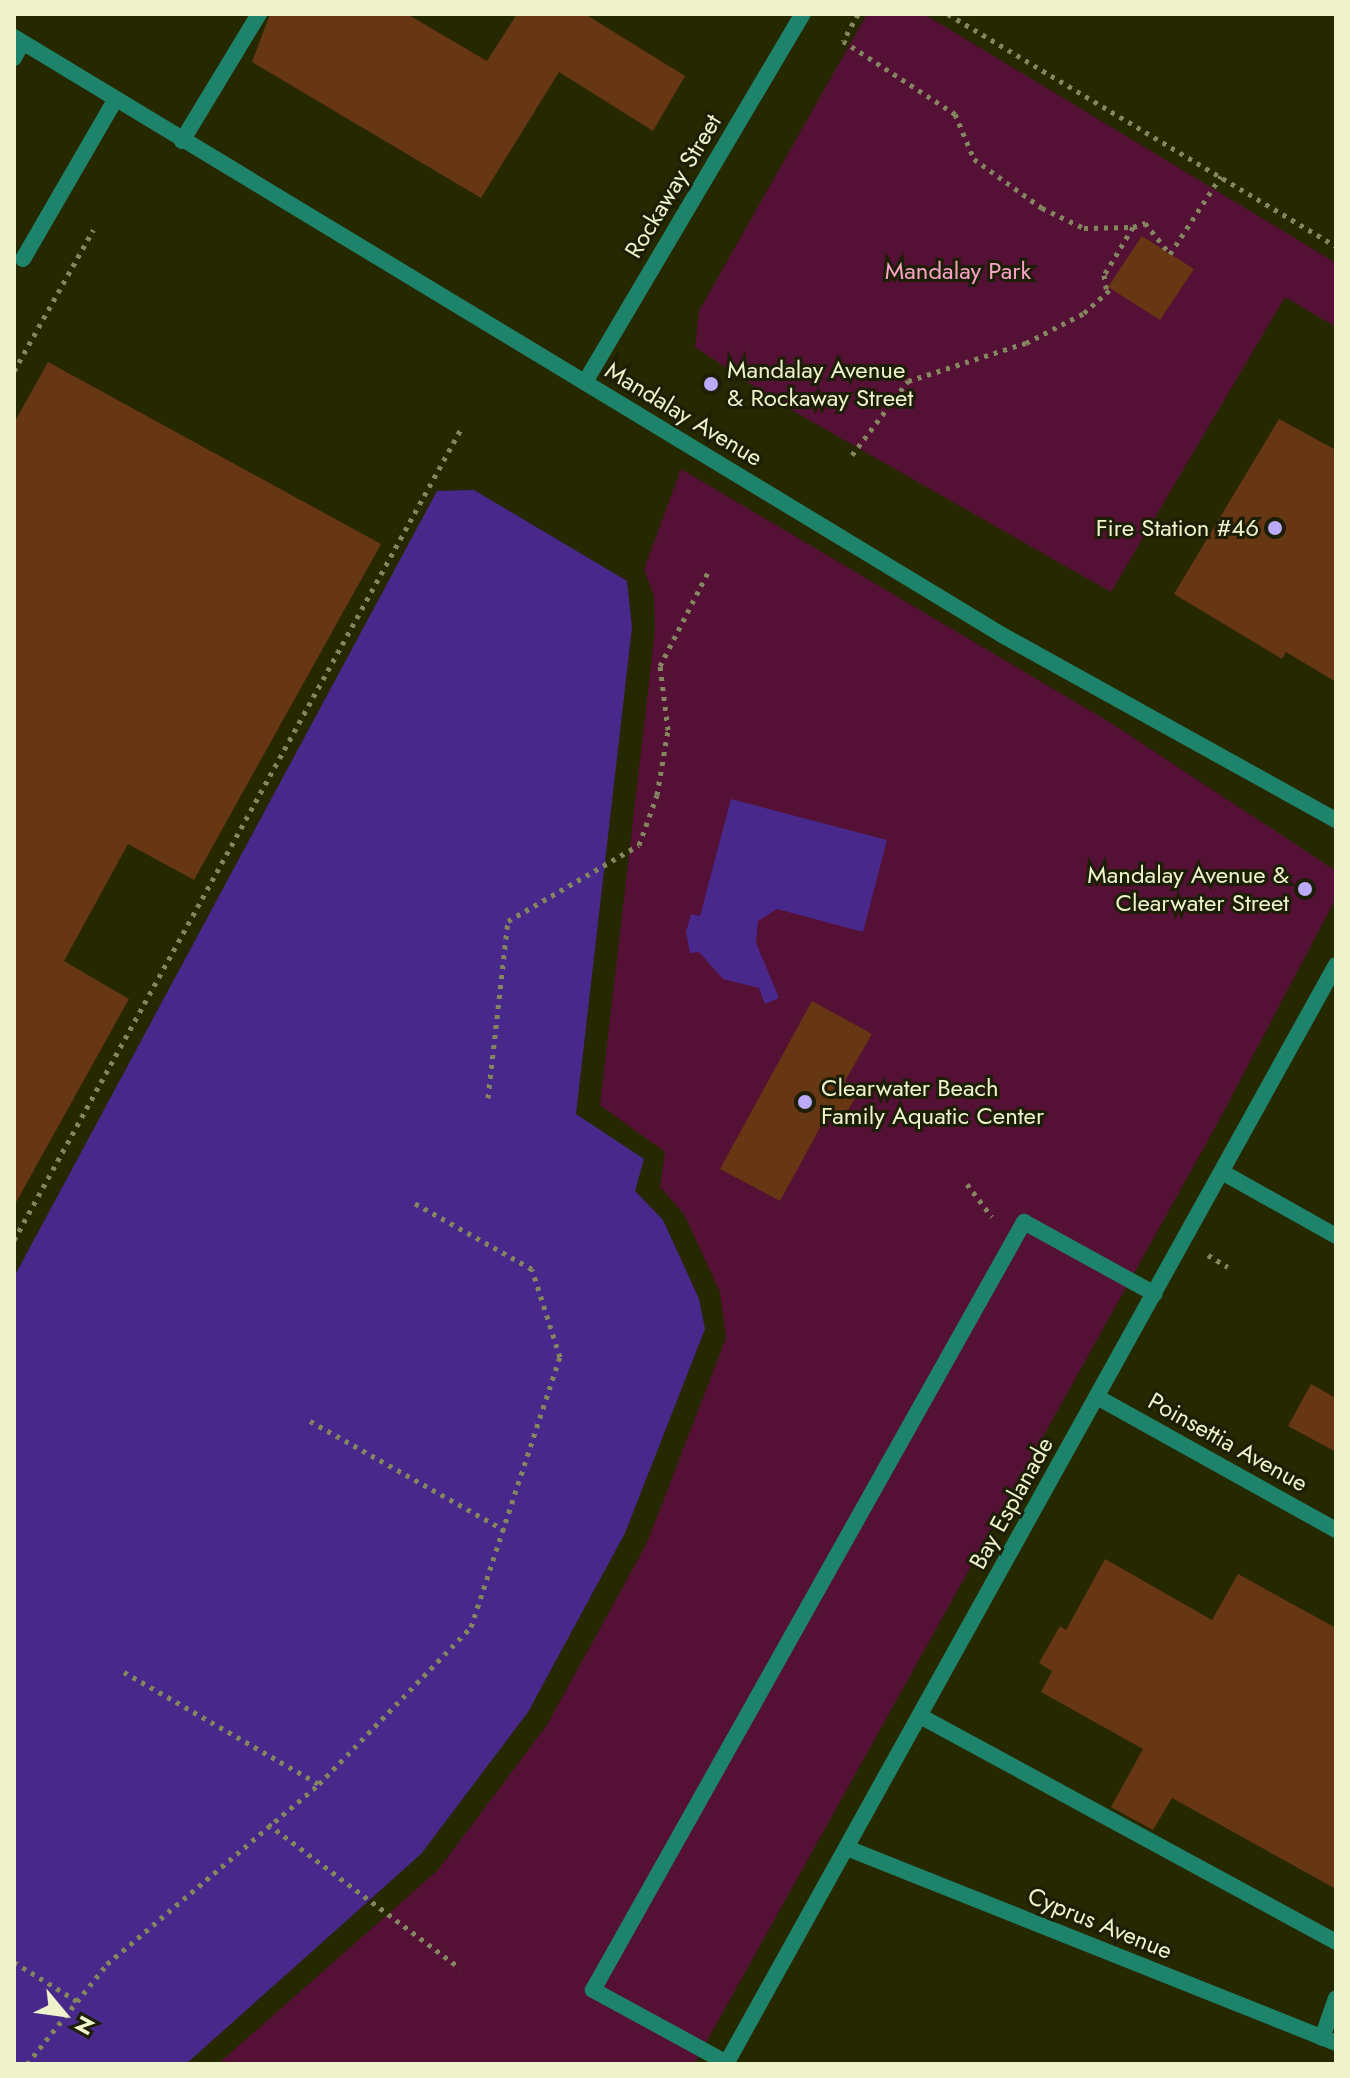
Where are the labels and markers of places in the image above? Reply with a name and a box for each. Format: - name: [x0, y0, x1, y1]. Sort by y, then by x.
- place label: Mandalay Avenue & Rockaway Street: [727, 356, 913, 412]
- marker: Mandalay Avenue & Rockaway Street: [702, 375, 720, 393]
- place label: Fire Station #46: [1096, 514, 1259, 542]
- marker: Fire Station #46: [1266, 519, 1284, 537]
- place label: Mandalay Avenue & Clearwater Street: [1087, 861, 1289, 917]
- marker: Mandalay Avenue & Clearwater Street: [1296, 880, 1314, 898]
- place label: Clearwater Beach Family Aquatic Center: [821, 1074, 1044, 1130]
- marker: Clearwater Beach Family Aquatic Center: [796, 1093, 814, 1111]

